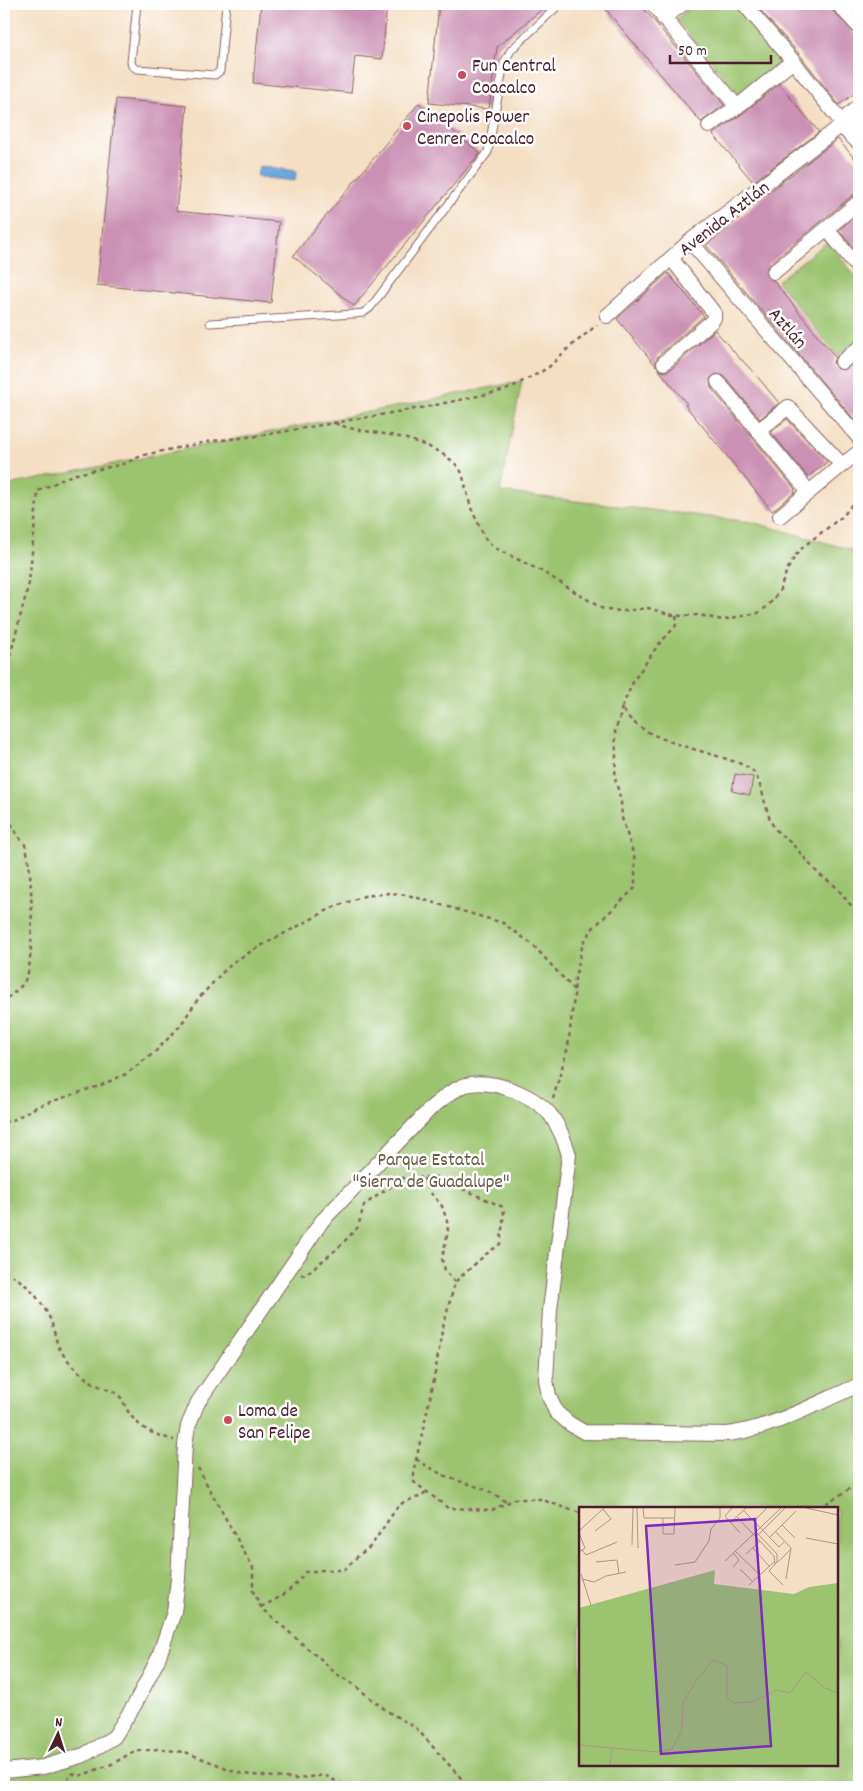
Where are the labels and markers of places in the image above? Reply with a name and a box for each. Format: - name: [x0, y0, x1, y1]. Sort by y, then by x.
- place label: Fun Central Coacalco: [472, 54, 556, 103]
- marker: Fun Central Coacalco: [456, 69, 468, 81]
- place label: Cinepolis Power Cenrer Coacalco: [417, 105, 534, 154]
- marker: Cinepolis Power Cenrer Coacalco: [401, 120, 413, 132]
- place label: Loma de San Felipe: [238, 1399, 310, 1448]
- marker: Loma de San Felipe: [222, 1414, 234, 1426]

